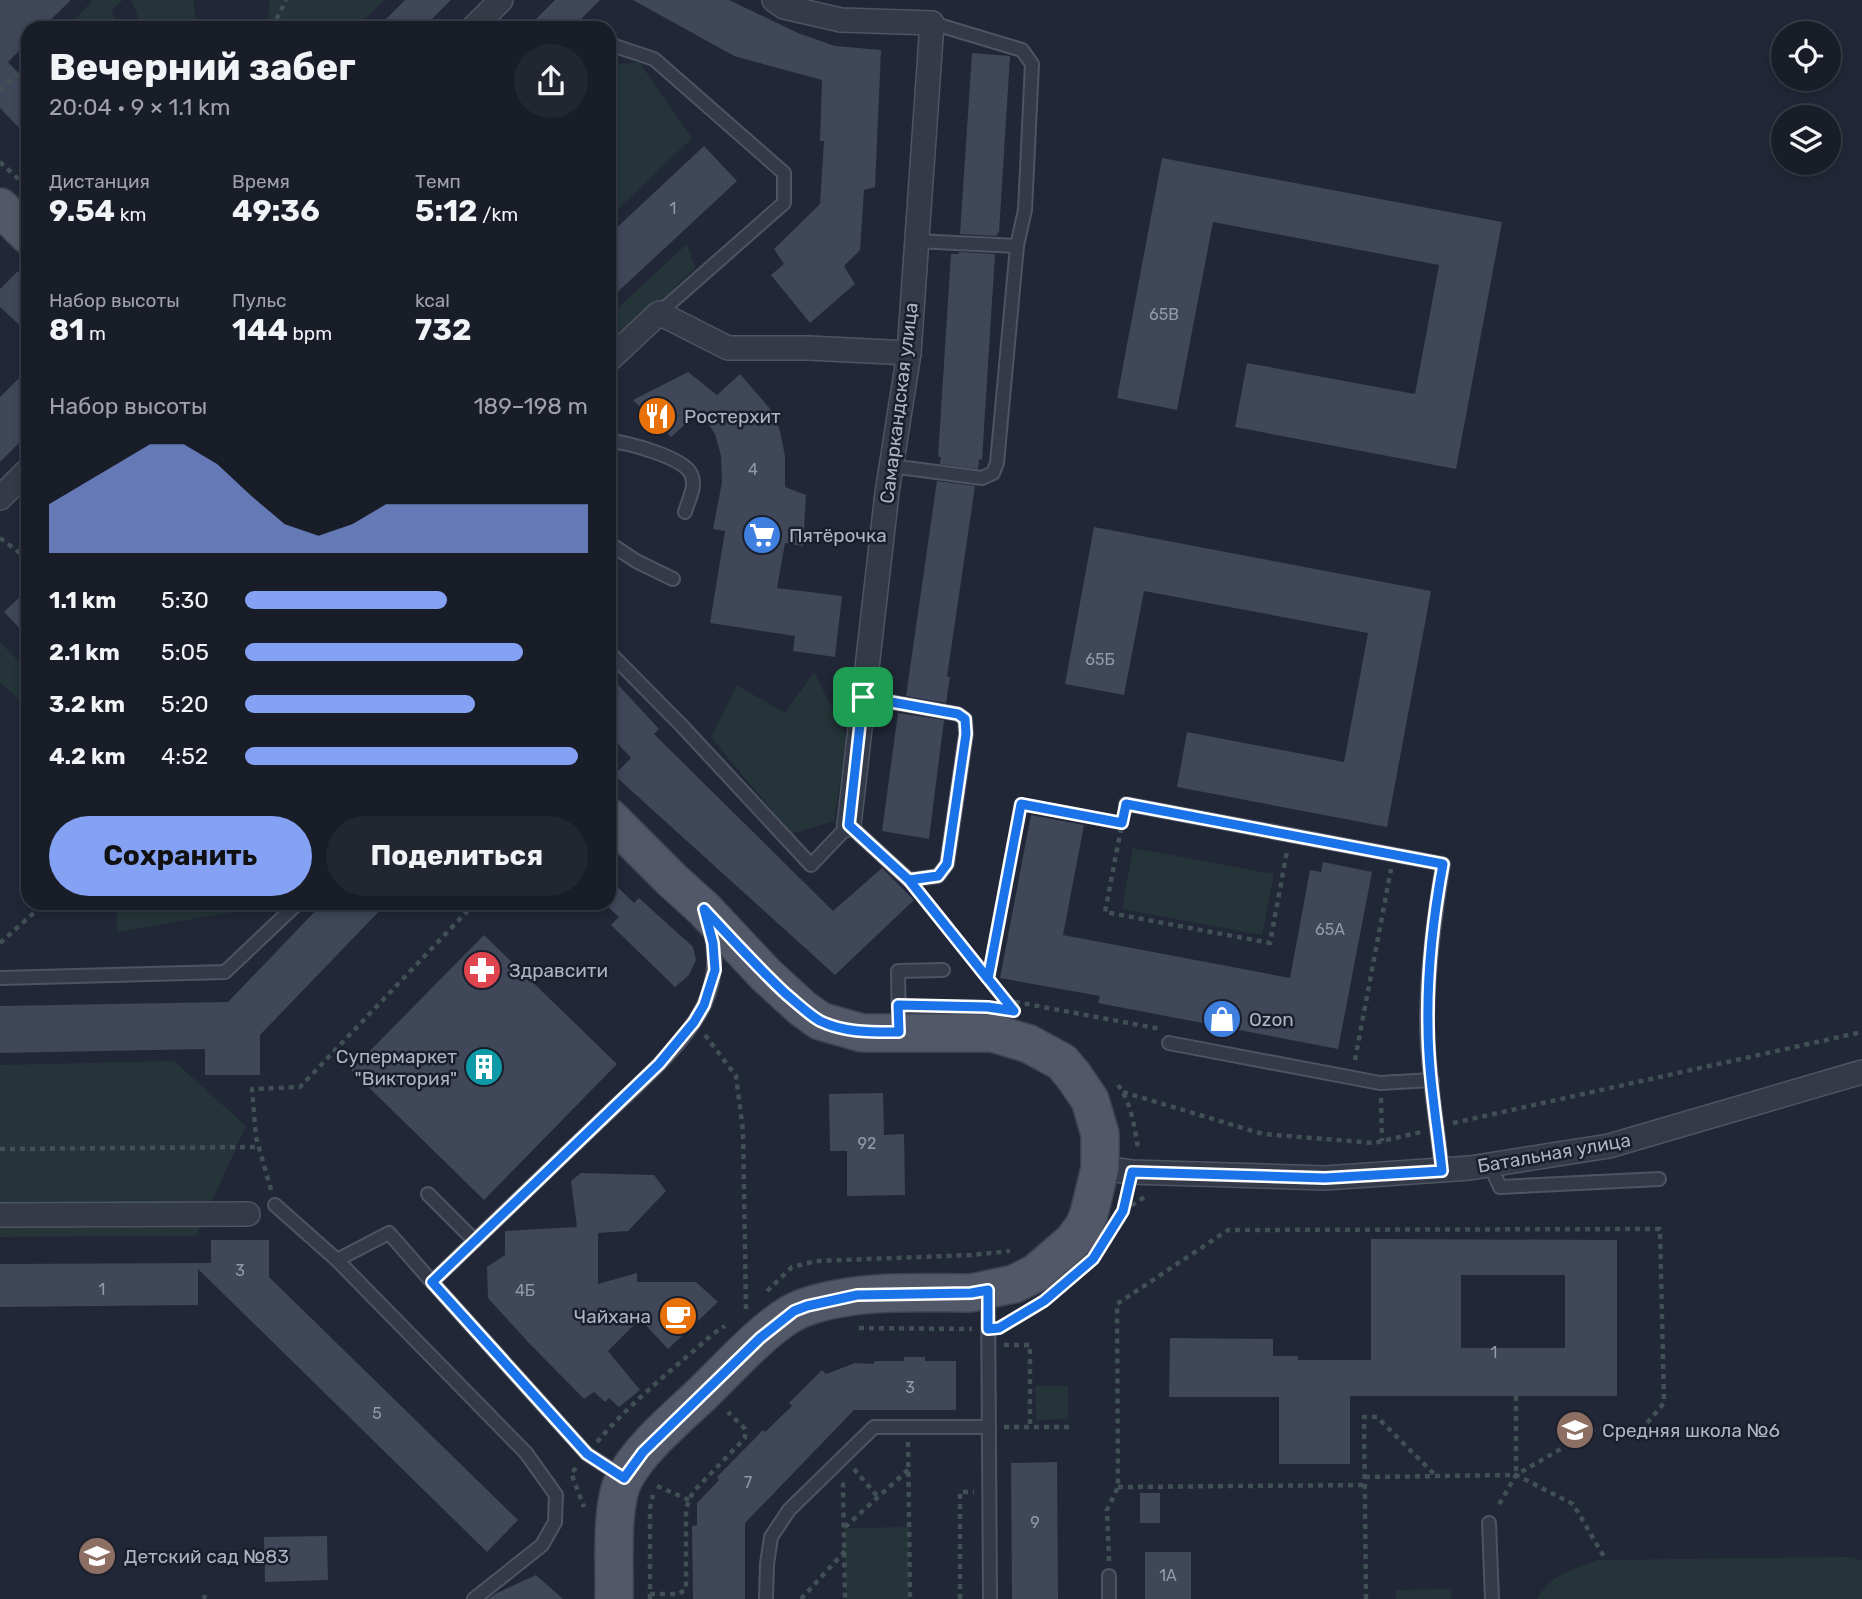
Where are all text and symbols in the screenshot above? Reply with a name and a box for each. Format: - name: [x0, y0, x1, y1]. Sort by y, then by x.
- map controls: [1771, 21, 1841, 175]
- button: locate: [1771, 21, 1841, 91]
- text: Вечерний забег: [49, 44, 356, 90]
- button: share: [514, 44, 588, 118]
- text: 20:04 · 9 × 1.1 km: [49, 93, 230, 121]
- button: layers: [1771, 105, 1841, 175]
- text: Дистанция: [49, 170, 150, 193]
- text: Время: [232, 170, 290, 193]
- text: Темп: [415, 170, 461, 193]
- text: 9.54: [49, 193, 115, 229]
- text: 49:36: [232, 193, 320, 229]
- text: 5:12: [415, 193, 478, 229]
- house number: 1: [670, 199, 676, 218]
- text: km: [115, 203, 146, 226]
- text: /km: [478, 203, 518, 226]
- text: Набор высоты: [49, 289, 180, 312]
- text: Пульс: [232, 289, 286, 312]
- text: kcal: [415, 289, 450, 312]
- street label: Самаркандская улица: [875, 301, 923, 505]
- house number: 65В: [1149, 305, 1179, 324]
- text: 81: [49, 312, 84, 348]
- text: 144: [232, 312, 288, 348]
- text: 732: [415, 312, 471, 348]
- text: m: [84, 322, 106, 345]
- text: bpm: [288, 322, 332, 345]
- text: Набор высоты: [49, 392, 207, 420]
- text: 189–198 m: [474, 392, 588, 420]
- restaurant icon: Ростерхит: [636, 395, 678, 437]
- place label: Ростерхит: [684, 405, 781, 428]
- house number: 4: [748, 460, 758, 479]
- supermarket icon: Пятёрочка: [741, 514, 783, 556]
- place label: Пятёрочка: [789, 524, 887, 547]
- text: 1.1 km: [49, 586, 116, 614]
- text: 5:30: [161, 586, 209, 614]
- text: 2.1 km: [49, 638, 120, 666]
- text: 5:05: [161, 638, 209, 666]
- house number: 65Б: [1085, 650, 1115, 669]
- pin: [833, 667, 893, 727]
- icon: arrive: [844, 678, 882, 716]
- text: 3.2 km: [49, 690, 125, 718]
- text: 5:20: [161, 690, 209, 718]
- text: 4.2 km: [49, 742, 125, 770]
- text: 4:52: [161, 742, 208, 770]
- button: Сохранить: [49, 816, 312, 896]
- button: Поделиться: [326, 816, 588, 896]
- house number: 65А: [1315, 920, 1345, 939]
- pharmacy icon: Здравсити: [461, 949, 503, 991]
- place label: Здравсити: [509, 959, 608, 982]
- shop icon: Ozon: [1201, 998, 1243, 1040]
- place label: Ozon: [1249, 1008, 1294, 1031]
- place label: Супермаркет "Виктория": [336, 1045, 457, 1090]
- building icon: Супермаркет "Виктория": [463, 1046, 505, 1088]
- street label: Батальная улица: [1476, 1128, 1632, 1178]
- house number: 92: [858, 1134, 876, 1153]
- house number: 3: [235, 1261, 245, 1280]
- house number: 1: [99, 1280, 105, 1299]
- house number: 4Б: [515, 1281, 535, 1300]
- cafe icon: Чайхана: [657, 1295, 699, 1337]
- place label: Чайхана: [574, 1305, 651, 1328]
- house number: 1: [1491, 1343, 1497, 1362]
- house number: 3: [905, 1378, 915, 1397]
- house number: 5: [372, 1404, 382, 1423]
- school or university icon: Средняя школа №6: [1554, 1409, 1596, 1451]
- place label: Средняя школа №6: [1602, 1419, 1780, 1442]
- house number: 7: [744, 1473, 752, 1492]
- house number: 9: [1030, 1513, 1040, 1532]
- school or university icon: Детский сад №83: [76, 1535, 118, 1577]
- place label: Детский сад №83: [124, 1545, 289, 1568]
- house number: 1А: [1159, 1566, 1177, 1585]

